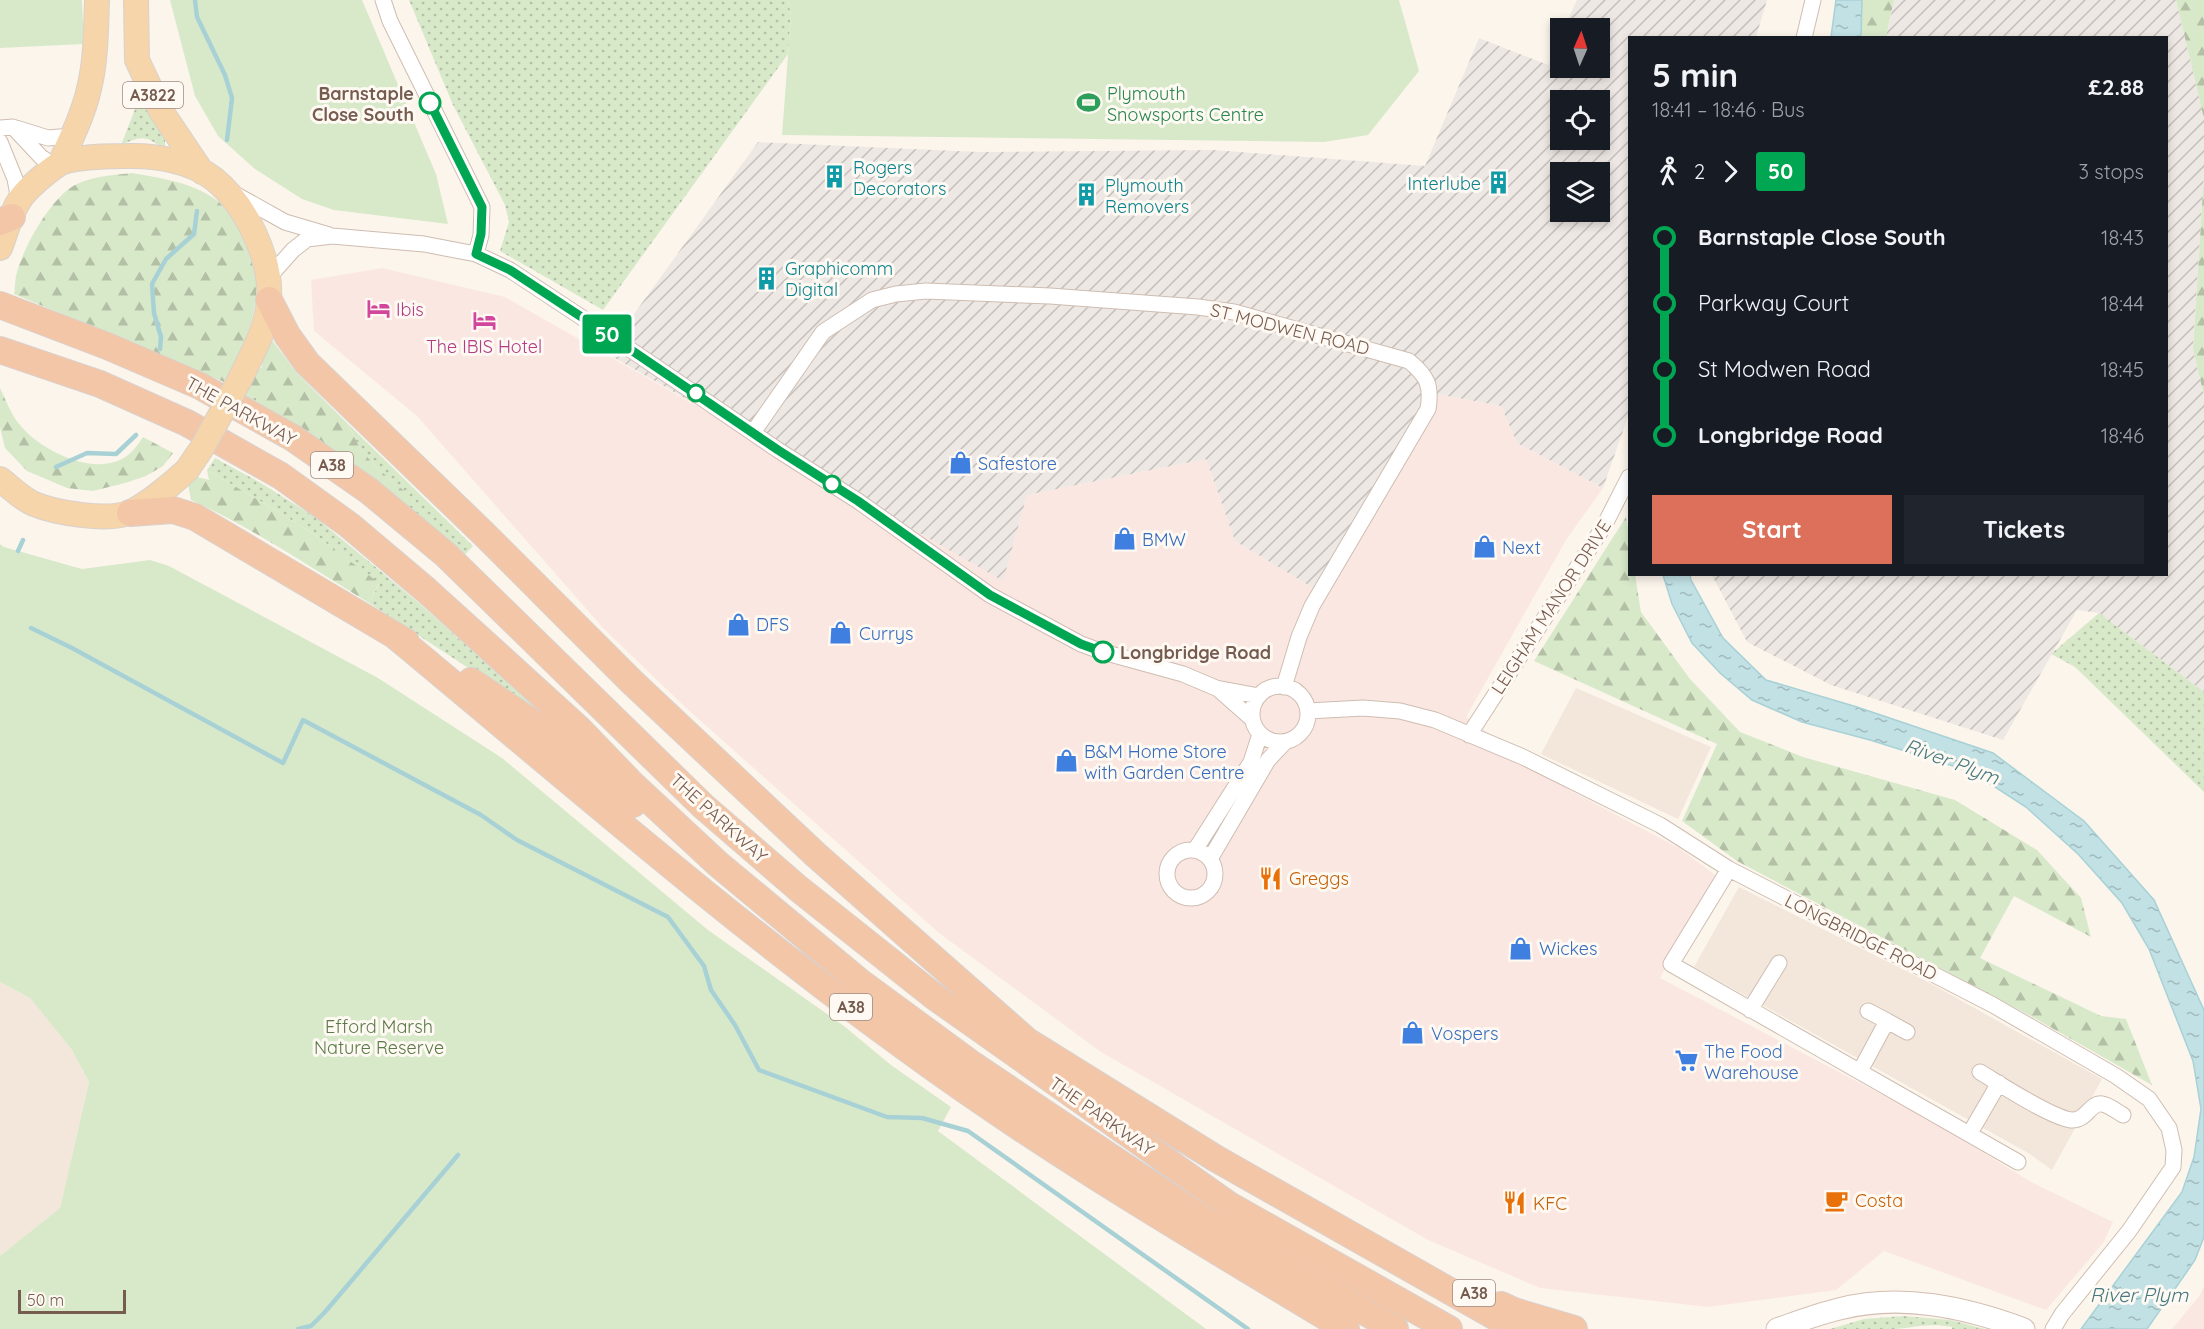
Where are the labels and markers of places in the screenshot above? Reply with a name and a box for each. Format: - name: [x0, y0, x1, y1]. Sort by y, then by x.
- place label: Barnstaple Close South: [312, 82, 414, 126]
- place label: Plymouth Snowsports Centre: [1107, 82, 1264, 126]
- sports icon: Plymouth Snowsports Centre: [1076, 90, 1102, 116]
- marker: Barnstaple Close South: [419, 92, 441, 114]
- place label: Rogers Decorators: [853, 156, 946, 200]
- building icon: Rogers Decorators: [822, 164, 848, 190]
- building icon: Interlube: [1486, 170, 1512, 196]
- place label: Interlube: [1408, 172, 1481, 195]
- place label: Plymouth Removers: [1105, 174, 1189, 218]
- building icon: Plymouth Removers: [1074, 182, 1100, 208]
- place label: Graphicomm Digital: [785, 257, 893, 301]
- building icon: Graphicomm Digital: [754, 265, 780, 291]
- hotel icon: Ibis: [365, 296, 391, 322]
- place label: Ibis: [396, 298, 424, 321]
- hotel icon: The IBIS Hotel: [471, 307, 497, 333]
- place label: The IBIS Hotel: [426, 335, 542, 358]
- unlabelled marker: [687, 384, 705, 402]
- shop icon: Safestore: [947, 450, 973, 476]
- place label: Safestore: [978, 452, 1057, 475]
- unlabelled marker: [823, 475, 841, 493]
- shop icon: BMW: [1111, 526, 1137, 552]
- place label: BMW: [1142, 528, 1186, 551]
- shop icon: Next: [1471, 534, 1497, 560]
- place label: Next: [1502, 536, 1541, 559]
- shop icon: DFS: [725, 611, 751, 637]
- place label: DFS: [756, 613, 789, 636]
- shop icon: Currys: [828, 620, 854, 646]
- place label: Currys: [859, 622, 913, 645]
- marker: Longbridge Road: [1092, 641, 1114, 663]
- place label: Longbridge Road: [1120, 641, 1271, 664]
- place label: B&M Home Store with Garden Centre: [1084, 740, 1244, 784]
- shop icon: B&M Home Store with Garden Centre: [1053, 748, 1079, 774]
- restaurant icon: Greggs: [1258, 865, 1284, 891]
- place label: Greggs: [1289, 867, 1349, 890]
- shop icon: Wickes: [1508, 935, 1534, 961]
- place label: Wickes: [1539, 937, 1597, 960]
- shop icon: Vospers: [1400, 1020, 1426, 1046]
- place label: Vospers: [1431, 1022, 1498, 1045]
- place label: The Food Warehouse: [1704, 1040, 1799, 1084]
- supermarket icon: The Food Warehouse: [1673, 1048, 1699, 1074]
- cafe icon: Costa: [1824, 1187, 1850, 1213]
- place label: Costa: [1855, 1189, 1903, 1212]
- restaurant icon: KFC: [1502, 1190, 1528, 1216]
- place label: KFC: [1533, 1192, 1567, 1215]

